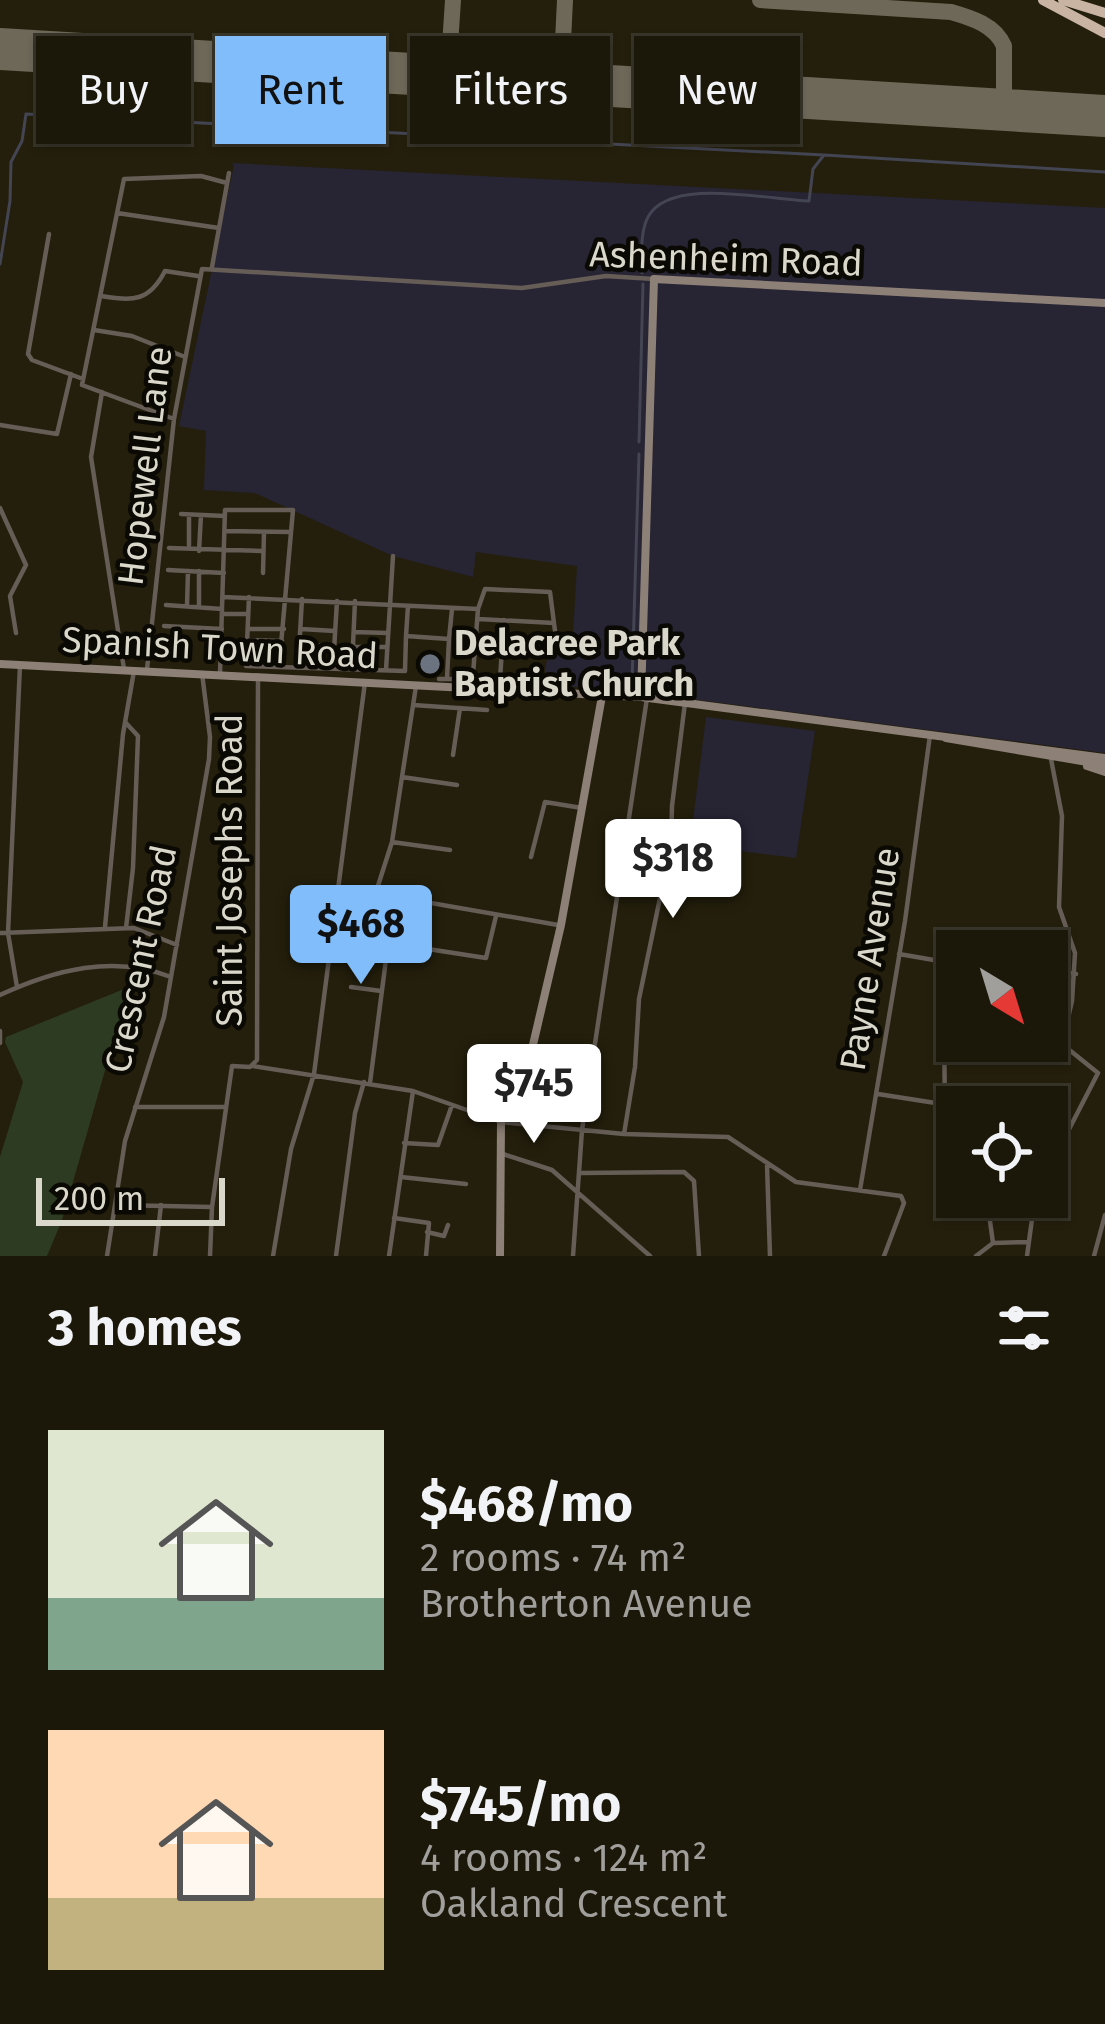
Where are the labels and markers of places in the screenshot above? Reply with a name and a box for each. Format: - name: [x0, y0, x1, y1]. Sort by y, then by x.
- place label: Delacree Park Baptist Church: [454, 621, 694, 706]
- marker: Delacree Park Baptist Church: [417, 651, 443, 677]
- pin: $318: [602, 819, 744, 921]
- pin: $468: [290, 885, 432, 987]
- pin: $745: [463, 1044, 605, 1146]

